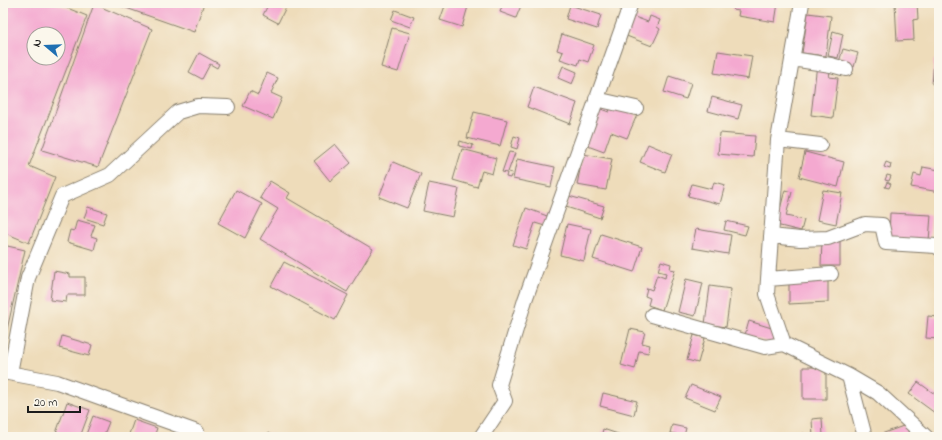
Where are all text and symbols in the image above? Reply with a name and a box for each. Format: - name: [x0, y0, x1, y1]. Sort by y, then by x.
- north arrow: [26, 26, 66, 66]
- text: N: [29, 37, 46, 49]
- scale bar: [28, 388, 80, 414]
- text: 20 m: [34, 394, 57, 412]

